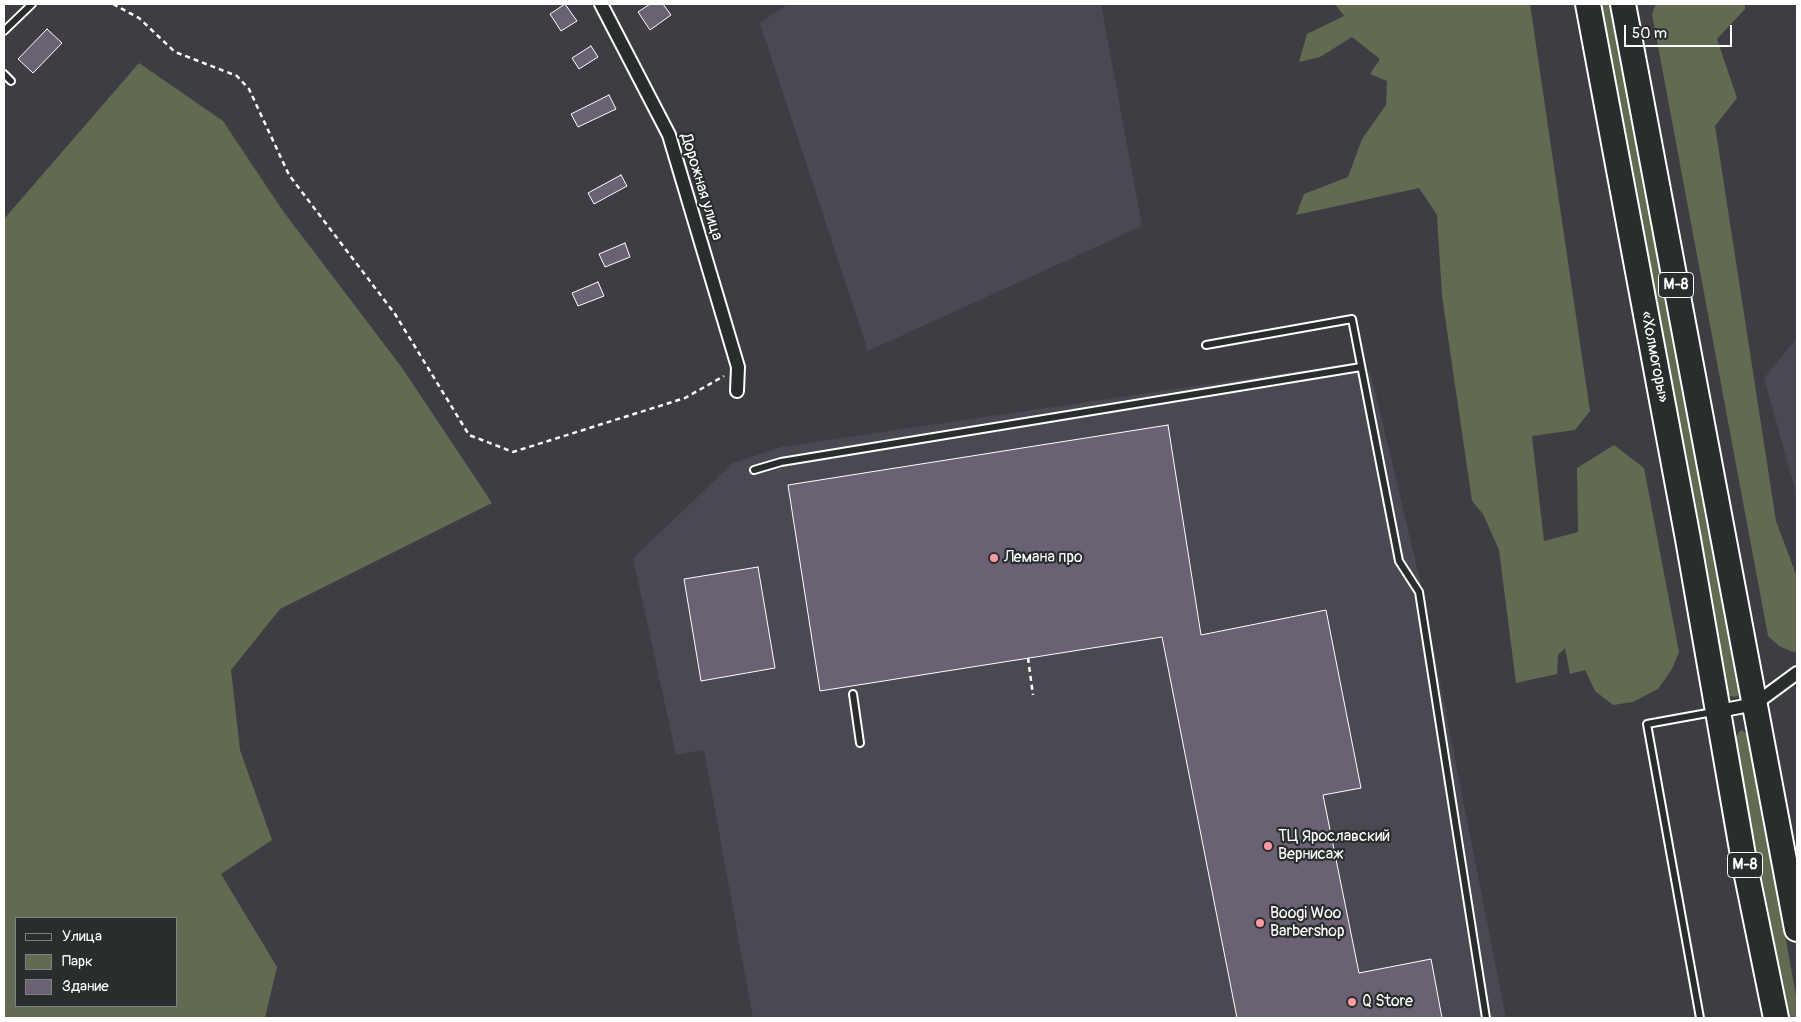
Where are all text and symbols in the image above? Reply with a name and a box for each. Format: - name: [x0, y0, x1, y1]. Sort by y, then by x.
- scale bar: [1626, 15, 1734, 47]
- text: 50 m: [1632, 24, 1667, 43]
- street label: Дорожная улица: [676, 131, 726, 243]
- road number: М-8: [1658, 272, 1694, 298]
- street label: «Холмогоры»: [1636, 310, 1672, 404]
- place label: Лемана про: [1004, 548, 1083, 568]
- marker: Лемана про: [988, 552, 1000, 564]
- place label: ТЦ Ярославский Вернисаж: [1278, 827, 1390, 865]
- marker: ТЦ Ярославский Вернисаж: [1262, 840, 1274, 852]
- road number: М-8: [1728, 852, 1762, 878]
- place label: Boogi Woo Barbershop: [1270, 904, 1345, 942]
- legend: [15, 917, 178, 1007]
- marker: Boogi Woo Barbershop: [1254, 917, 1266, 929]
- text: Улица: [62, 927, 102, 946]
- text: Парк: [62, 952, 93, 971]
- text: Здание: [62, 977, 109, 996]
- place label: Q Store: [1362, 992, 1413, 1012]
- marker: Q Store: [1346, 996, 1358, 1008]

